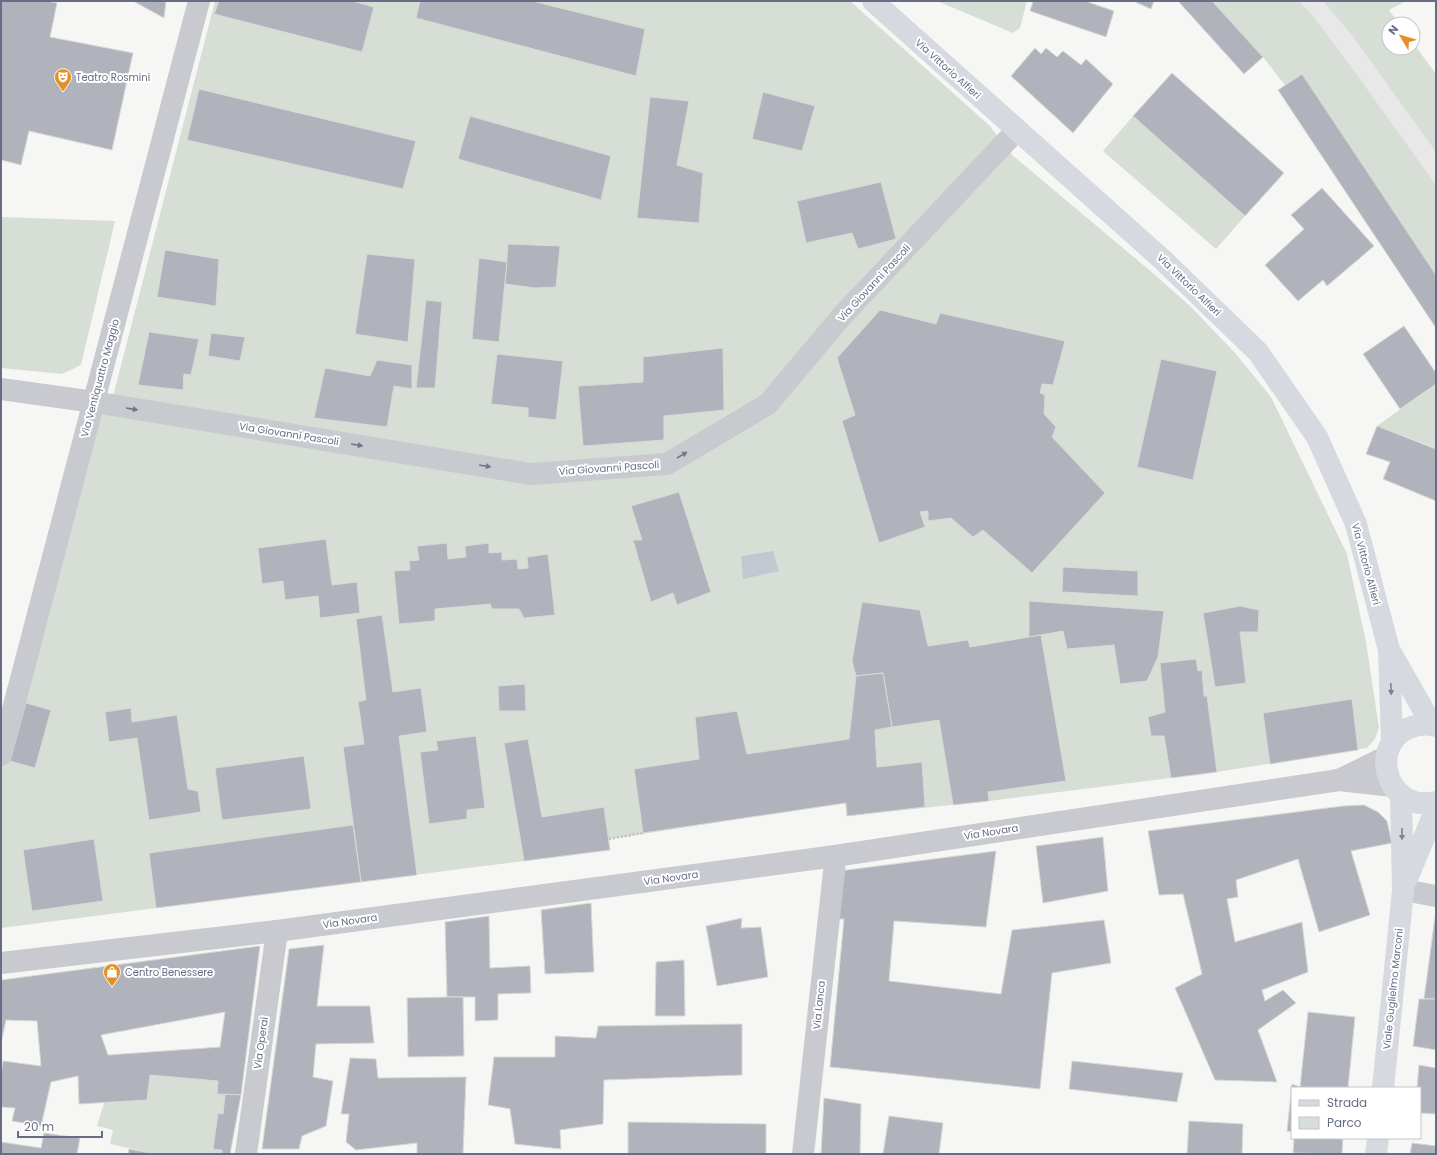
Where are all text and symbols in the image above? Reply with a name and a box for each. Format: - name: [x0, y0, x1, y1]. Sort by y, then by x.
- north arrow: [1381, 16, 1421, 56]
- text: N: [1384, 22, 1402, 38]
- street label: Via Vittorio Alfieri: [912, 35, 984, 103]
- theatre icon: Teatro Rosmini: [53, 67, 73, 92]
- place label: Teatro Rosmini: [76, 70, 150, 85]
- street label: Via Giovanni Pascoli: [834, 241, 914, 325]
- street label: Via Vittorio Alfieri: [1154, 250, 1224, 320]
- street label: Via Ventiquattro Maggio: [77, 317, 123, 439]
- one-way arrow: [126, 406, 138, 412]
- street label: Via Giovanni Pascoli: [238, 419, 340, 449]
- one-way arrow: [351, 442, 363, 448]
- one-way arrow: [676, 451, 688, 458]
- street label: Via Giovanni Pascoli: [558, 457, 660, 479]
- one-way arrow: [479, 463, 491, 469]
- street label: Via Vittorio Alfieri: [1348, 521, 1384, 607]
- one-way arrow: [1387, 683, 1394, 695]
- street label: Via Novara: [963, 820, 1019, 844]
- one-way arrow: [1399, 828, 1405, 841]
- street label: Via Novara: [643, 867, 699, 889]
- street label: Via Novara: [322, 910, 378, 932]
- street label: Viale Guglielmo Marconi: [1379, 928, 1407, 1050]
- shop icon: Centro Benessere: [102, 962, 122, 987]
- place label: Centro Benessere: [125, 965, 213, 980]
- street label: Via Lanca: [809, 980, 829, 1030]
- street label: Via Operai: [250, 1016, 272, 1070]
- legend: [1291, 1087, 1421, 1139]
- text: Strada: [1327, 1094, 1367, 1111]
- scale bar: [18, 1113, 102, 1139]
- text: Parco: [1327, 1114, 1362, 1131]
- text: 20 m: [24, 1118, 54, 1135]

